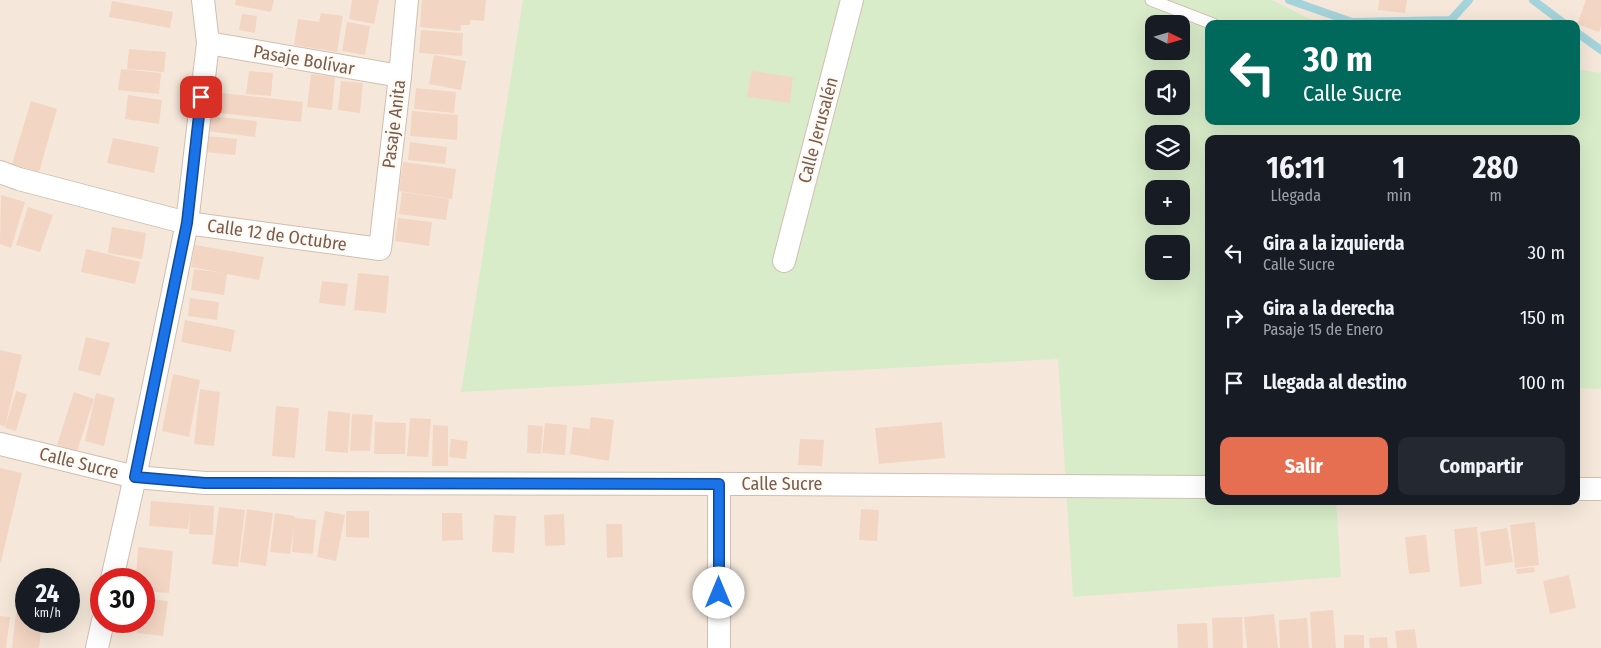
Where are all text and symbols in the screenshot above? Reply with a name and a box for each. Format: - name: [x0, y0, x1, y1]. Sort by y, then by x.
- north arrow: [1145, 15, 1190, 60]
- map controls: [1145, 15, 1190, 280]
- text: 30 m: [1303, 38, 1373, 80]
- street label: Pasaje Bolívar: [252, 40, 357, 80]
- icon: left: [1220, 40, 1285, 105]
- button: sound: [1145, 70, 1190, 115]
- street label: Calle Jerusalén: [793, 75, 843, 185]
- pin: [180, 76, 222, 118]
- street label: Pasaje Anita: [378, 78, 410, 170]
- text: Calle Sucre: [1303, 80, 1402, 107]
- icon: arrive: [187, 83, 215, 111]
- button: layers: [1145, 125, 1190, 170]
- text: 16:11: [1266, 150, 1325, 186]
- text: 1: [1393, 150, 1405, 186]
- text: 280: [1473, 150, 1519, 186]
- button: +: [1145, 180, 1190, 225]
- text: Llegada: [1271, 186, 1321, 205]
- text: min: [1387, 186, 1411, 205]
- text: m: [1490, 186, 1502, 205]
- street label: Calle 12 de Octubre: [206, 214, 348, 256]
- text: Gira a la izquierda: [1263, 232, 1405, 255]
- button: −: [1145, 235, 1190, 280]
- icon: left: [1220, 239, 1248, 267]
- text: 30 m: [1527, 241, 1565, 264]
- text: Calle Sucre: [1263, 255, 1335, 274]
- text: Gira a la derecha: [1263, 297, 1395, 320]
- icon: right: [1220, 304, 1248, 332]
- text: 150 m: [1520, 306, 1565, 329]
- text: Pasaje 15 de Enero: [1263, 320, 1383, 339]
- icon: arrive: [1220, 369, 1248, 397]
- text: Llegada al destino: [1263, 371, 1407, 394]
- text: 100 m: [1519, 371, 1565, 394]
- button: Salir: [1220, 437, 1388, 495]
- button: Compartir: [1398, 437, 1565, 495]
- street label: Calle Sucre: [37, 443, 121, 483]
- street label: Calle Sucre: [742, 473, 823, 495]
- position arrow: [692, 566, 744, 618]
- speed limit sign: 30: [90, 568, 155, 633]
- text: 24: [36, 579, 59, 609]
- text: km/h: [34, 606, 61, 620]

